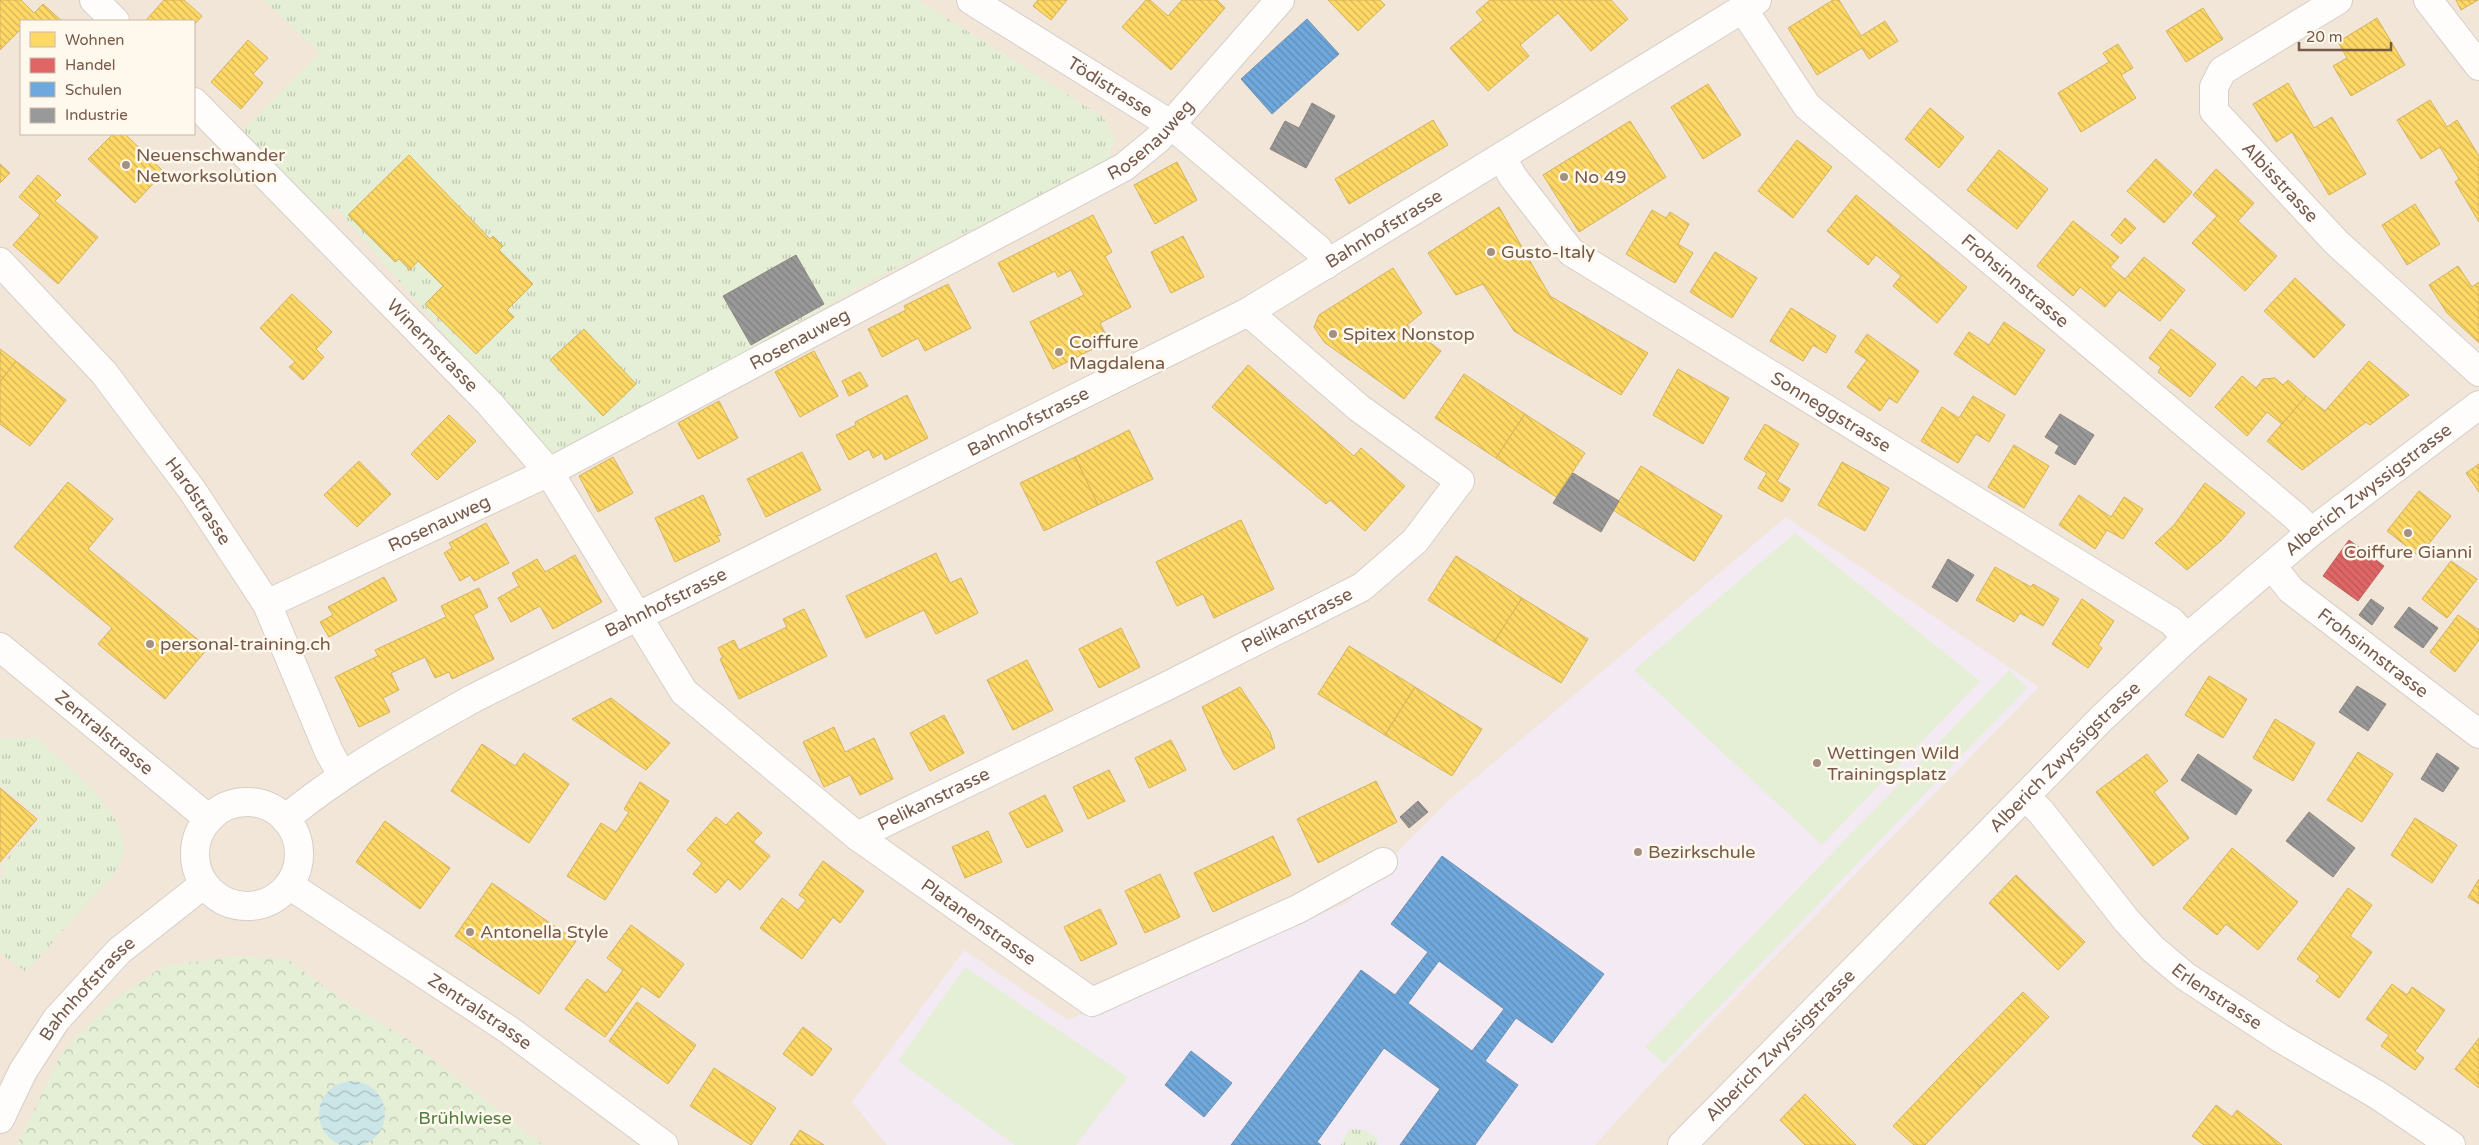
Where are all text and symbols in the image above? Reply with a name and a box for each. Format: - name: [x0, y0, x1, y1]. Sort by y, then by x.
- legend: [20, 20, 195, 135]
- scale bar: [2299, 20, 2392, 52]
- text: 20 m: [2306, 28, 2343, 46]
- text: Wohnen: [65, 31, 125, 49]
- street label: Tödistrasse: [1063, 52, 1157, 122]
- text: Handel: [65, 56, 116, 74]
- text: Schulen: [65, 81, 122, 99]
- street label: Rosenauweg: [1103, 95, 1198, 185]
- text: Industrie: [65, 106, 128, 124]
- street label: Albisstrasse: [2237, 137, 2323, 227]
- place label: Neuenschwander Networksolution: [136, 144, 285, 187]
- marker: Neuenschwander Networksolution: [120, 159, 132, 171]
- place label: No 49: [1574, 166, 1626, 188]
- marker: No 49: [1558, 171, 1570, 183]
- street label: Bahnhofstrasse: [1321, 185, 1446, 273]
- street label: Frohsinnstrasse: [1957, 229, 2073, 332]
- place label: Gusto-Italy: [1501, 241, 1596, 263]
- marker: Gusto-Italy: [1485, 246, 1497, 258]
- street label: Winernstrasse: [382, 294, 483, 397]
- street label: Rosenauweg: [746, 304, 853, 375]
- place label: Spitex Nonstop: [1343, 323, 1475, 345]
- marker: Spitex Nonstop: [1327, 328, 1339, 340]
- place label: Coiffure Magdalena: [1069, 331, 1165, 374]
- marker: Coiffure Magdalena: [1053, 346, 1065, 358]
- street label: Sonneggstrasse: [1767, 367, 1895, 457]
- street label: Bahnhofstrasse: [964, 382, 1093, 461]
- street label: Alberich Zwyssigstrasse: [2280, 419, 2456, 561]
- street label: Hardstrasse: [160, 453, 236, 549]
- street label: Rosenauweg: [384, 490, 494, 557]
- marker: Coiffure Gianni: [2402, 527, 2414, 539]
- place label: Coiffure Gianni: [2344, 541, 2472, 563]
- street label: Bahnhofstrasse: [601, 563, 730, 642]
- street label: Pelikanstrasse: [1238, 583, 1356, 657]
- street label: Frohsinnstrasse: [2313, 603, 2433, 702]
- place label: personal-training.ch: [160, 633, 331, 655]
- marker: personal-training.ch: [144, 638, 156, 650]
- street label: Alberich Zwyssigstrasse: [1985, 677, 2145, 837]
- street label: Zentralstrasse: [51, 686, 158, 780]
- place label: Wettingen Wild Trainingsplatz: [1827, 742, 1959, 785]
- marker: Wettingen Wild Trainingsplatz: [1811, 757, 1823, 769]
- street label: Pelikanstrasse: [874, 763, 993, 835]
- place label: Bezirkschule: [1648, 841, 1755, 863]
- marker: Bezirkschule: [1632, 846, 1644, 858]
- street label: Platanenstrasse: [917, 874, 1040, 970]
- place label: Antonella Style: [480, 921, 608, 943]
- marker: Antonella Style: [464, 926, 476, 938]
- street label: Bahnhofstrasse: [34, 932, 139, 1045]
- street label: Erlenstrasse: [2167, 959, 2266, 1034]
- street label: Alberich Zwyssigstrasse: [1701, 965, 1860, 1126]
- street label: Zentralstrasse: [424, 969, 536, 1054]
- park label: Brühlwiese: [418, 1107, 512, 1129]

